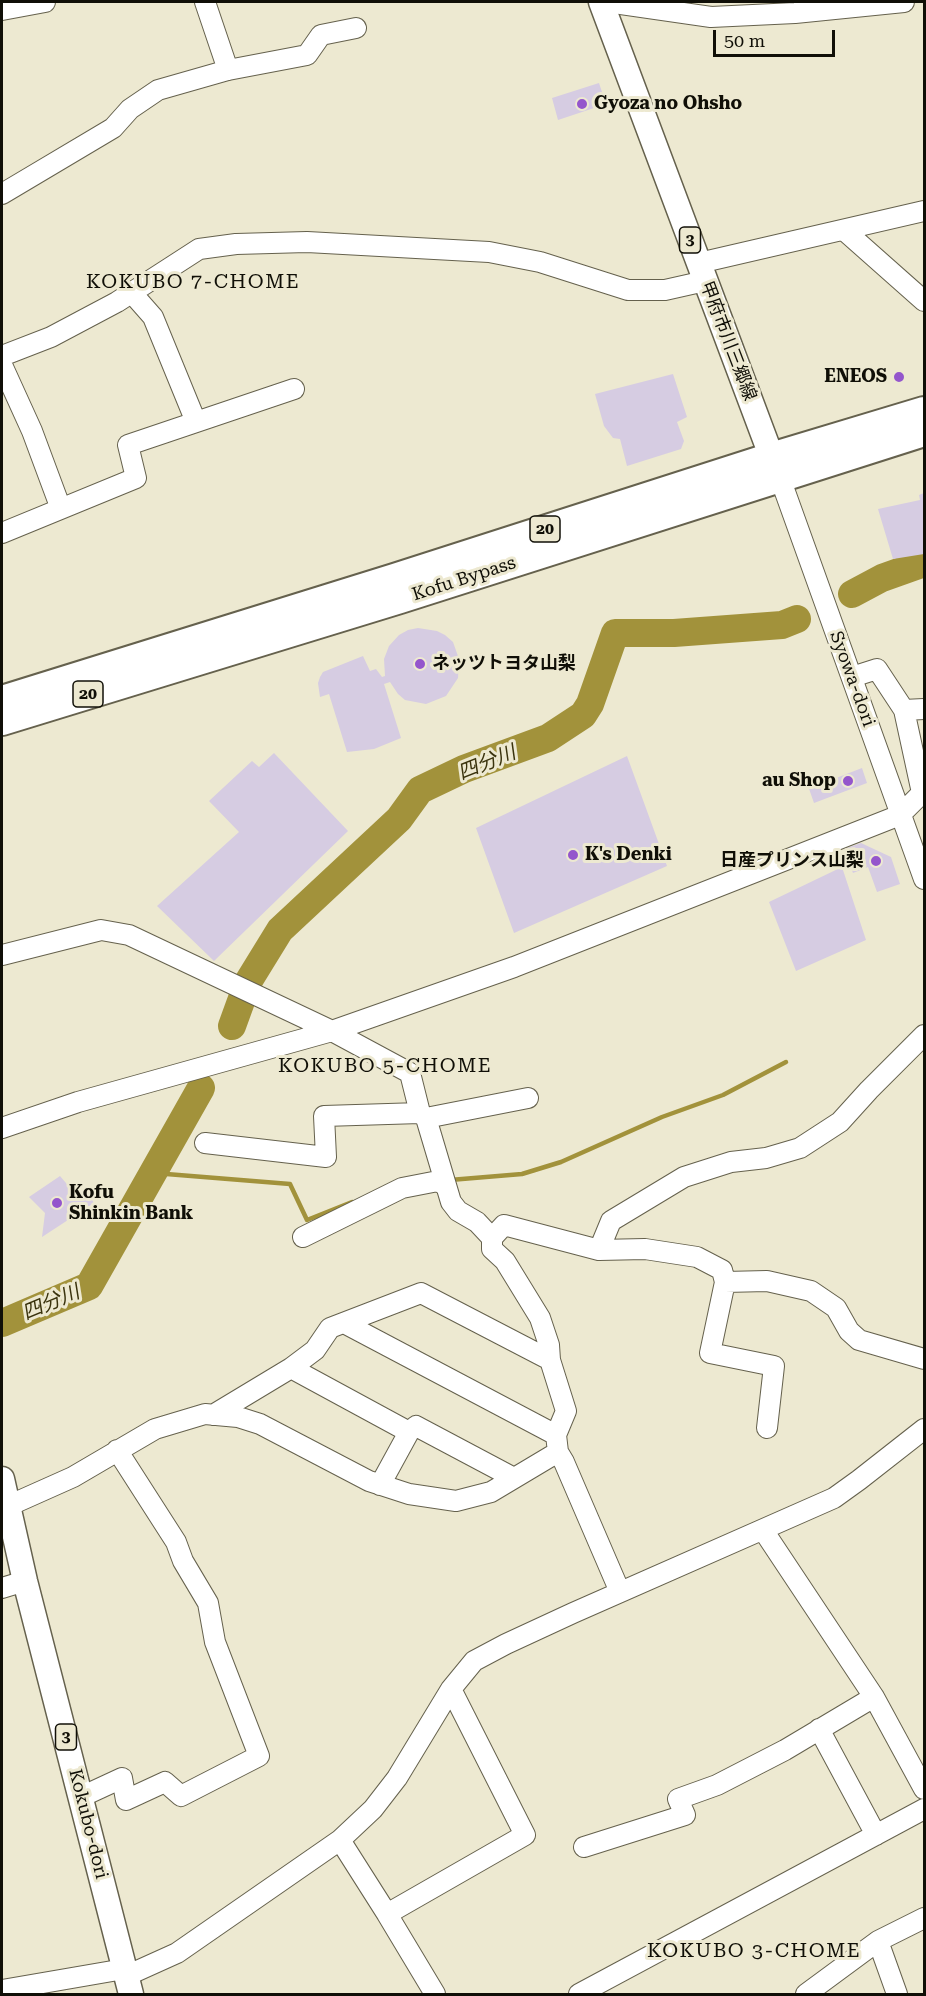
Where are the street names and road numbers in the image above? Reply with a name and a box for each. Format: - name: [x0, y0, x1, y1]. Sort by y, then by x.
- road number: 3: [680, 227, 700, 253]
- street label: 甲府市川三郷線: [695, 278, 761, 404]
- road number: 20: [530, 516, 560, 542]
- street label: Kofu Bypass: [410, 552, 518, 606]
- street label: Syowa-dori: [825, 628, 879, 730]
- road number: 20: [73, 681, 103, 707]
- road number: 3: [56, 1724, 76, 1750]
- street label: Kokubo-dori: [64, 1767, 112, 1881]

